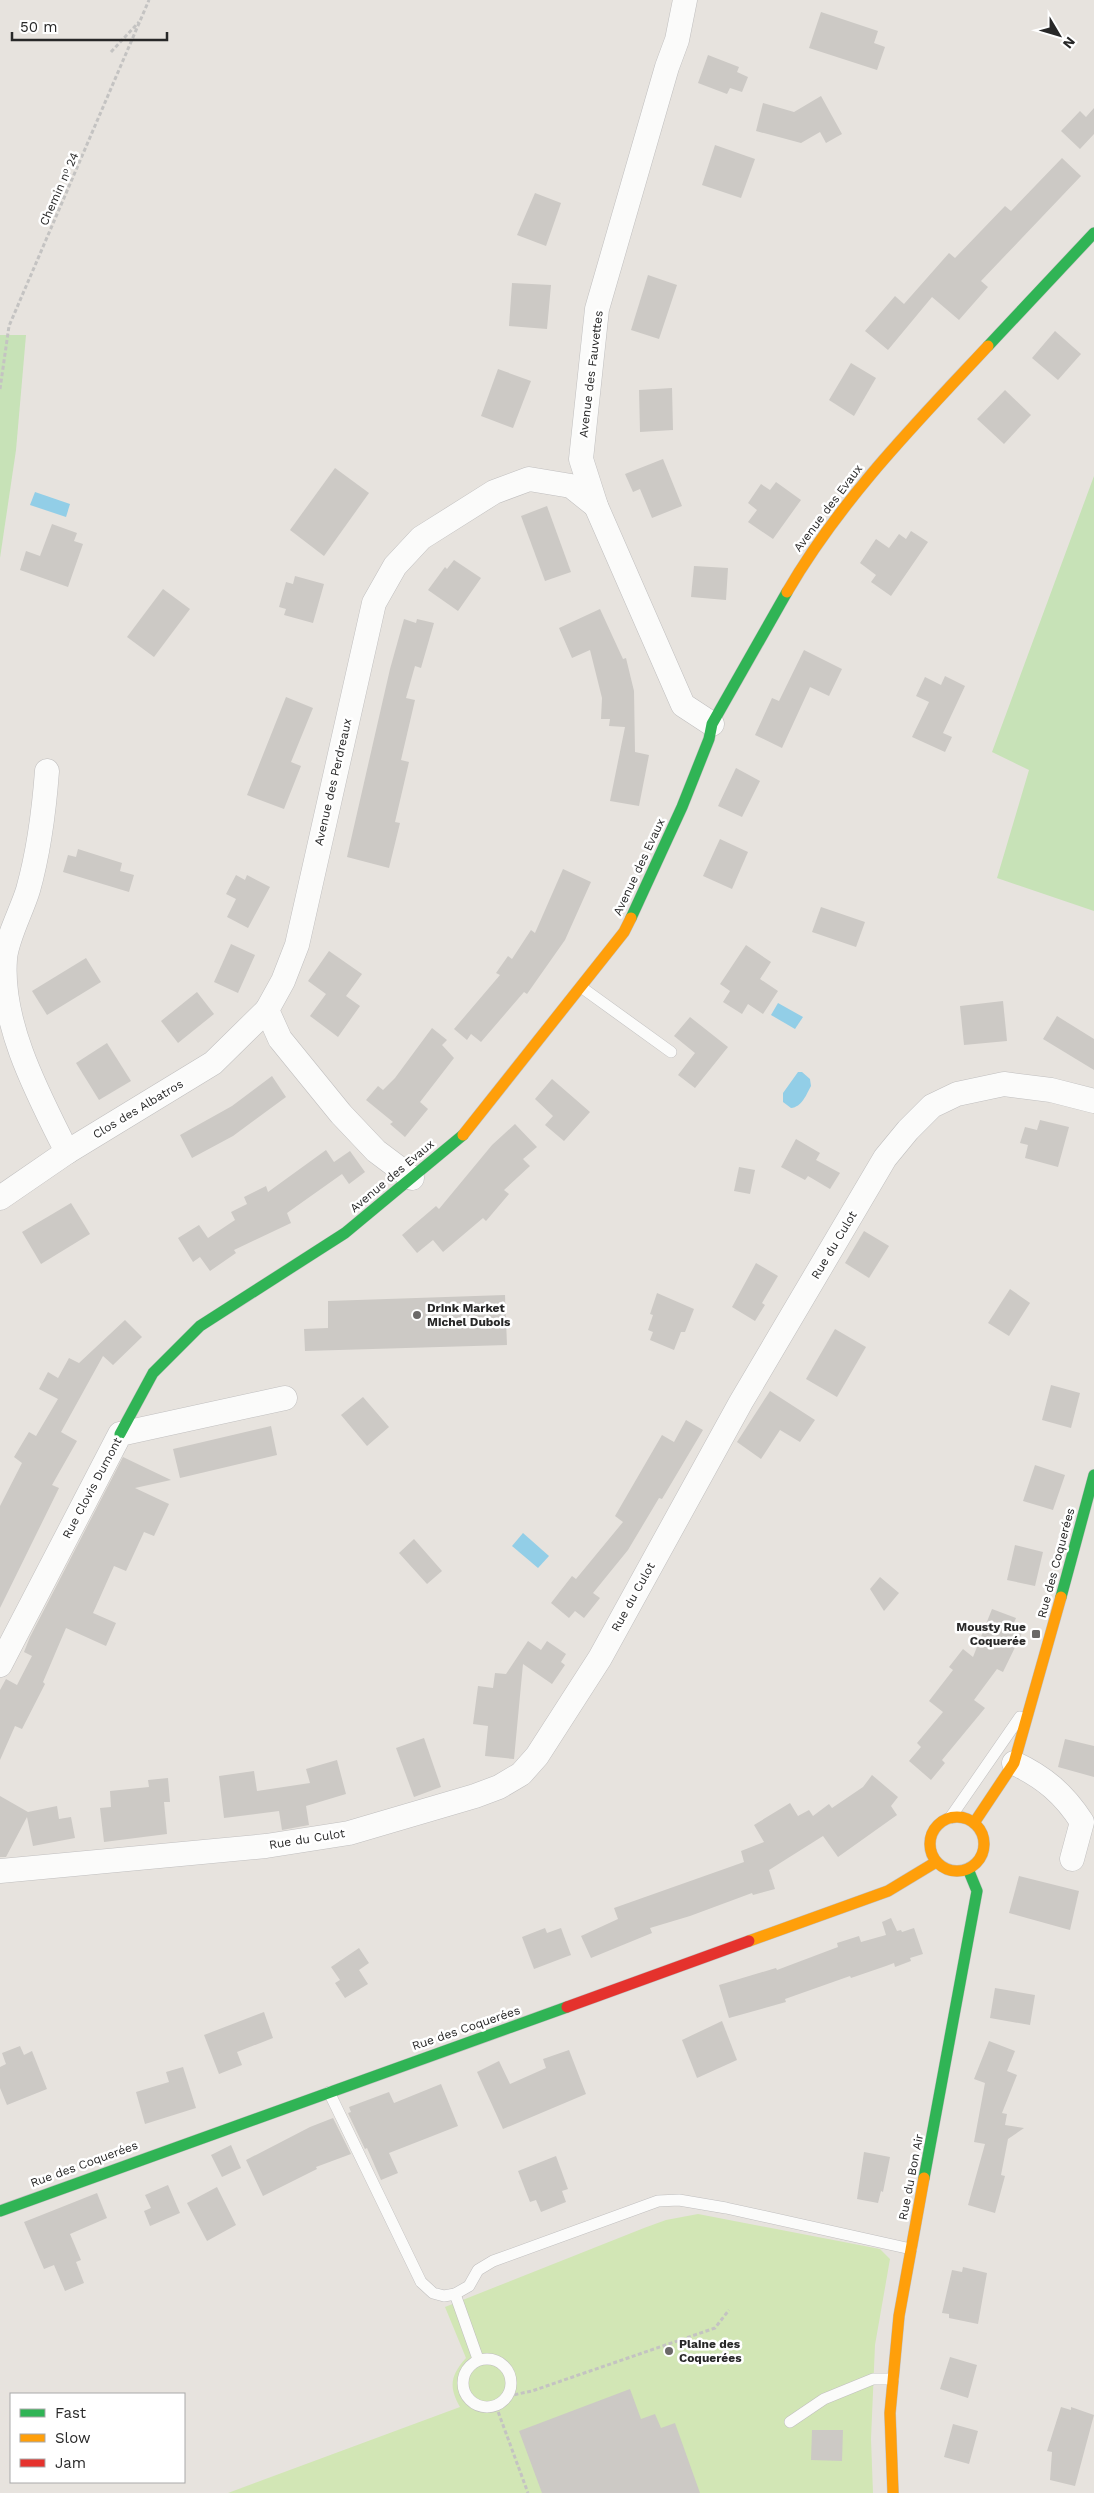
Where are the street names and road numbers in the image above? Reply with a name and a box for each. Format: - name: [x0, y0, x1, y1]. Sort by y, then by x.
- street label: Chemin nᵒ 24: [37, 150, 81, 228]
- street label: Avenue des Fauvettes: [576, 310, 606, 438]
- street label: Avenue des Evaux: [791, 462, 865, 554]
- street label: Avenue des Perdreaux: [312, 717, 354, 847]
- street label: Avenue des Evaux: [610, 816, 668, 918]
- street label: Clos des Albatros: [90, 1077, 186, 1141]
- street label: Avenue des Evaux: [347, 1137, 437, 1215]
- street label: Rue du Culot: [808, 1209, 860, 1281]
- street label: Rue Clovis Dumont: [59, 1435, 125, 1541]
- street label: Rue des Coquerées: [1035, 1506, 1077, 1620]
- street label: Rue du Culot: [608, 1560, 658, 1634]
- street label: Rue du Culot: [268, 1826, 346, 1852]
- street label: Rue des Coquerées: [410, 2003, 522, 2053]
- street label: Rue du Bon Air: [896, 2133, 926, 2221]
- street label: Rue des Coquerées: [28, 2138, 140, 2190]

